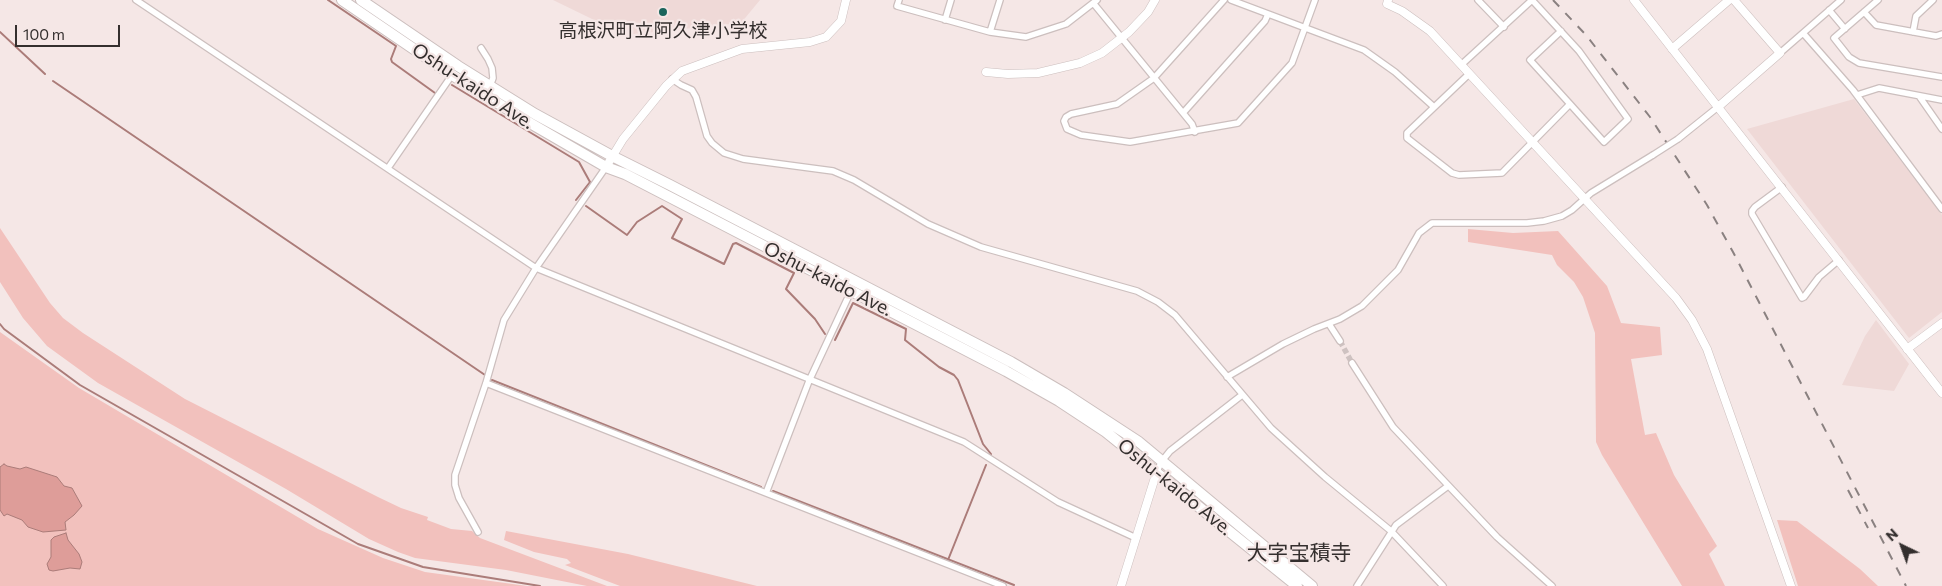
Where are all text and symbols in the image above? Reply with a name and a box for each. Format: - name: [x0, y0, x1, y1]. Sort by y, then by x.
- marker: 高根沢町立阿久津小学校: [657, 6, 669, 18]
- scale bar: [18, 15, 122, 47]
- place label: 高根沢町立阿久津小学校: [559, 20, 767, 42]
- text: 100 m: [23, 25, 65, 43]
- street label: Oshu-kaido Ave.: [408, 38, 538, 134]
- street label: Oshu-kaido Ave.: [760, 237, 896, 321]
- street label: Oshu-kaido Ave.: [1113, 434, 1237, 540]
- north arrow: [1877, 521, 1927, 571]
- text: N: [1882, 525, 1901, 544]
- district label: 大字宝積寺: [1247, 540, 1351, 566]

